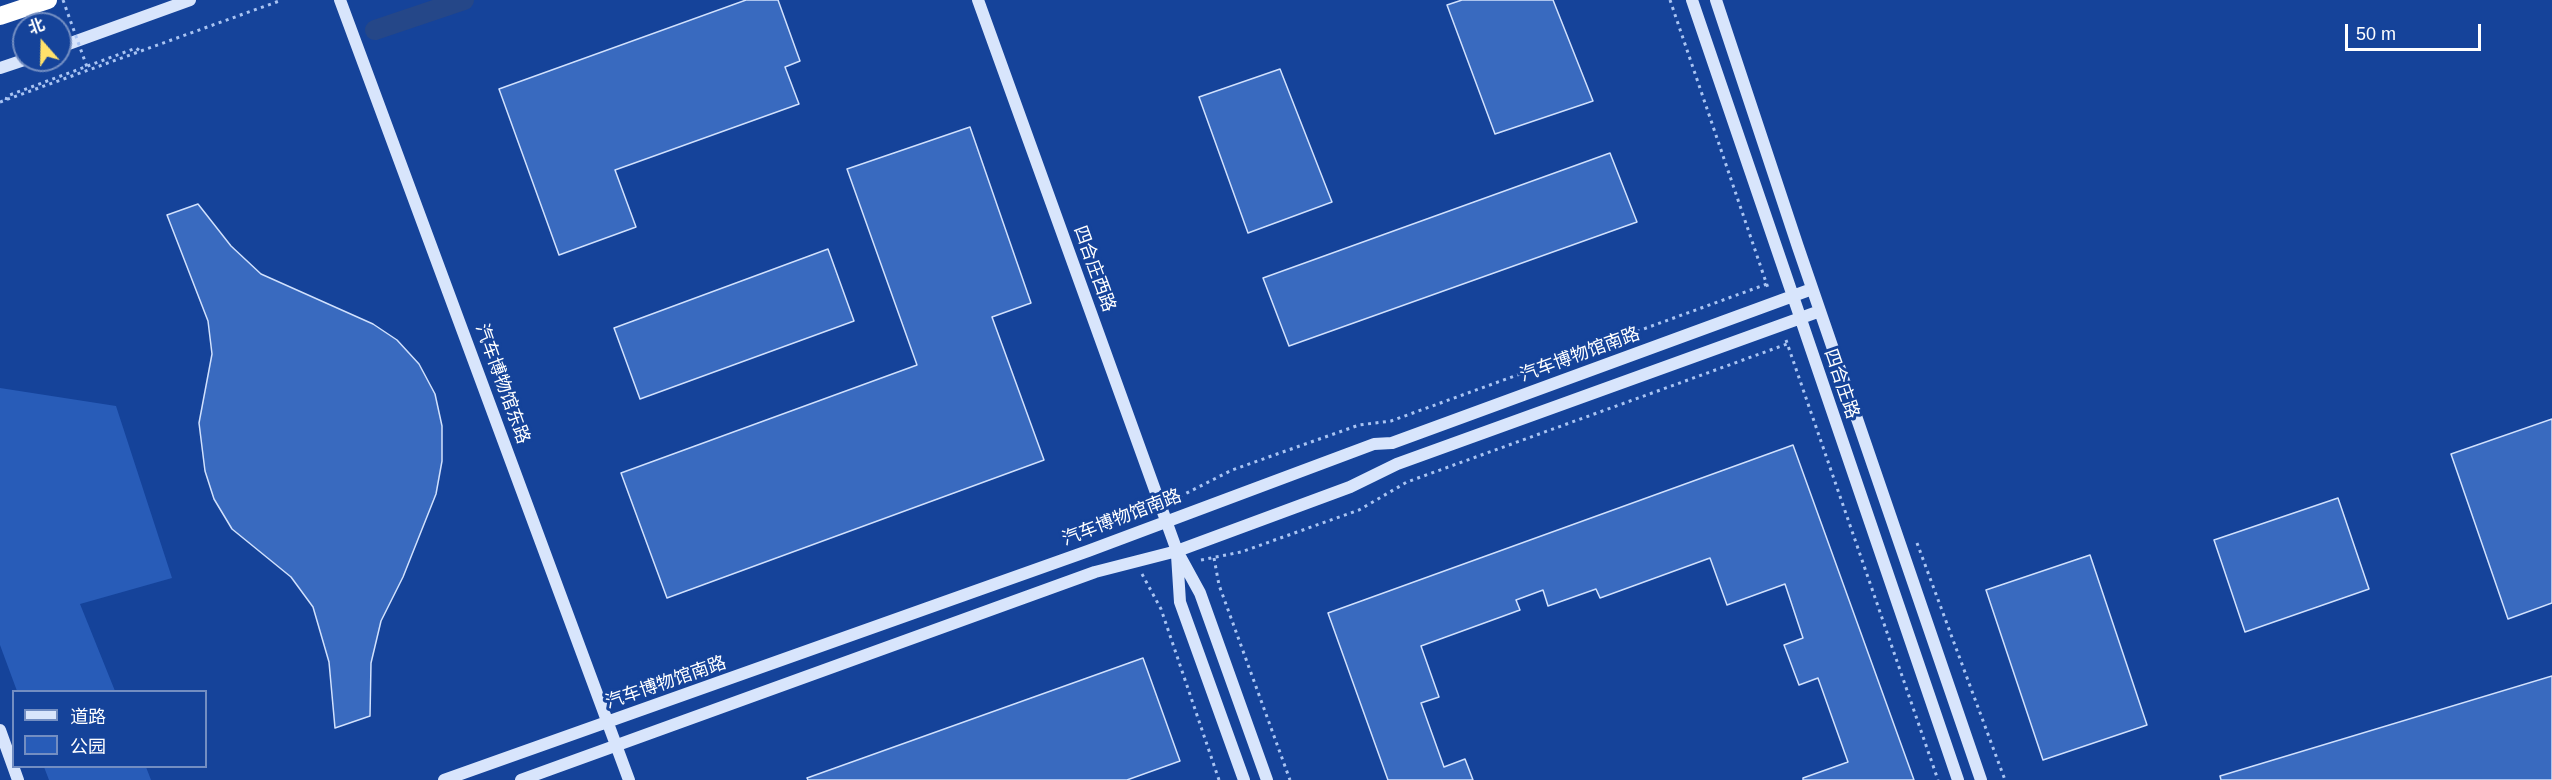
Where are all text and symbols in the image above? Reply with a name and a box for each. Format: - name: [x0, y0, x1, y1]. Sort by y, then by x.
- north arrow: [12, 12, 72, 72]
- scale bar: [2348, 12, 2484, 50]
- text: 北: [26, 16, 47, 37]
- text: 50 m: [2356, 24, 2396, 44]
- street label: 四合庄西路: [1068, 223, 1120, 315]
- street label: 汽车博物馆东路: [470, 321, 534, 447]
- street label: 汽车博物馆南路: [1517, 323, 1643, 387]
- street label: 四合庄路: [1819, 346, 1863, 422]
- street label: 汽车博物馆南路: [1059, 485, 1185, 551]
- street label: 汽车博物馆南路: [603, 652, 729, 714]
- legend: [12, 690, 207, 768]
- text: 道路: [70, 707, 106, 727]
- text: 公园: [70, 737, 106, 757]

